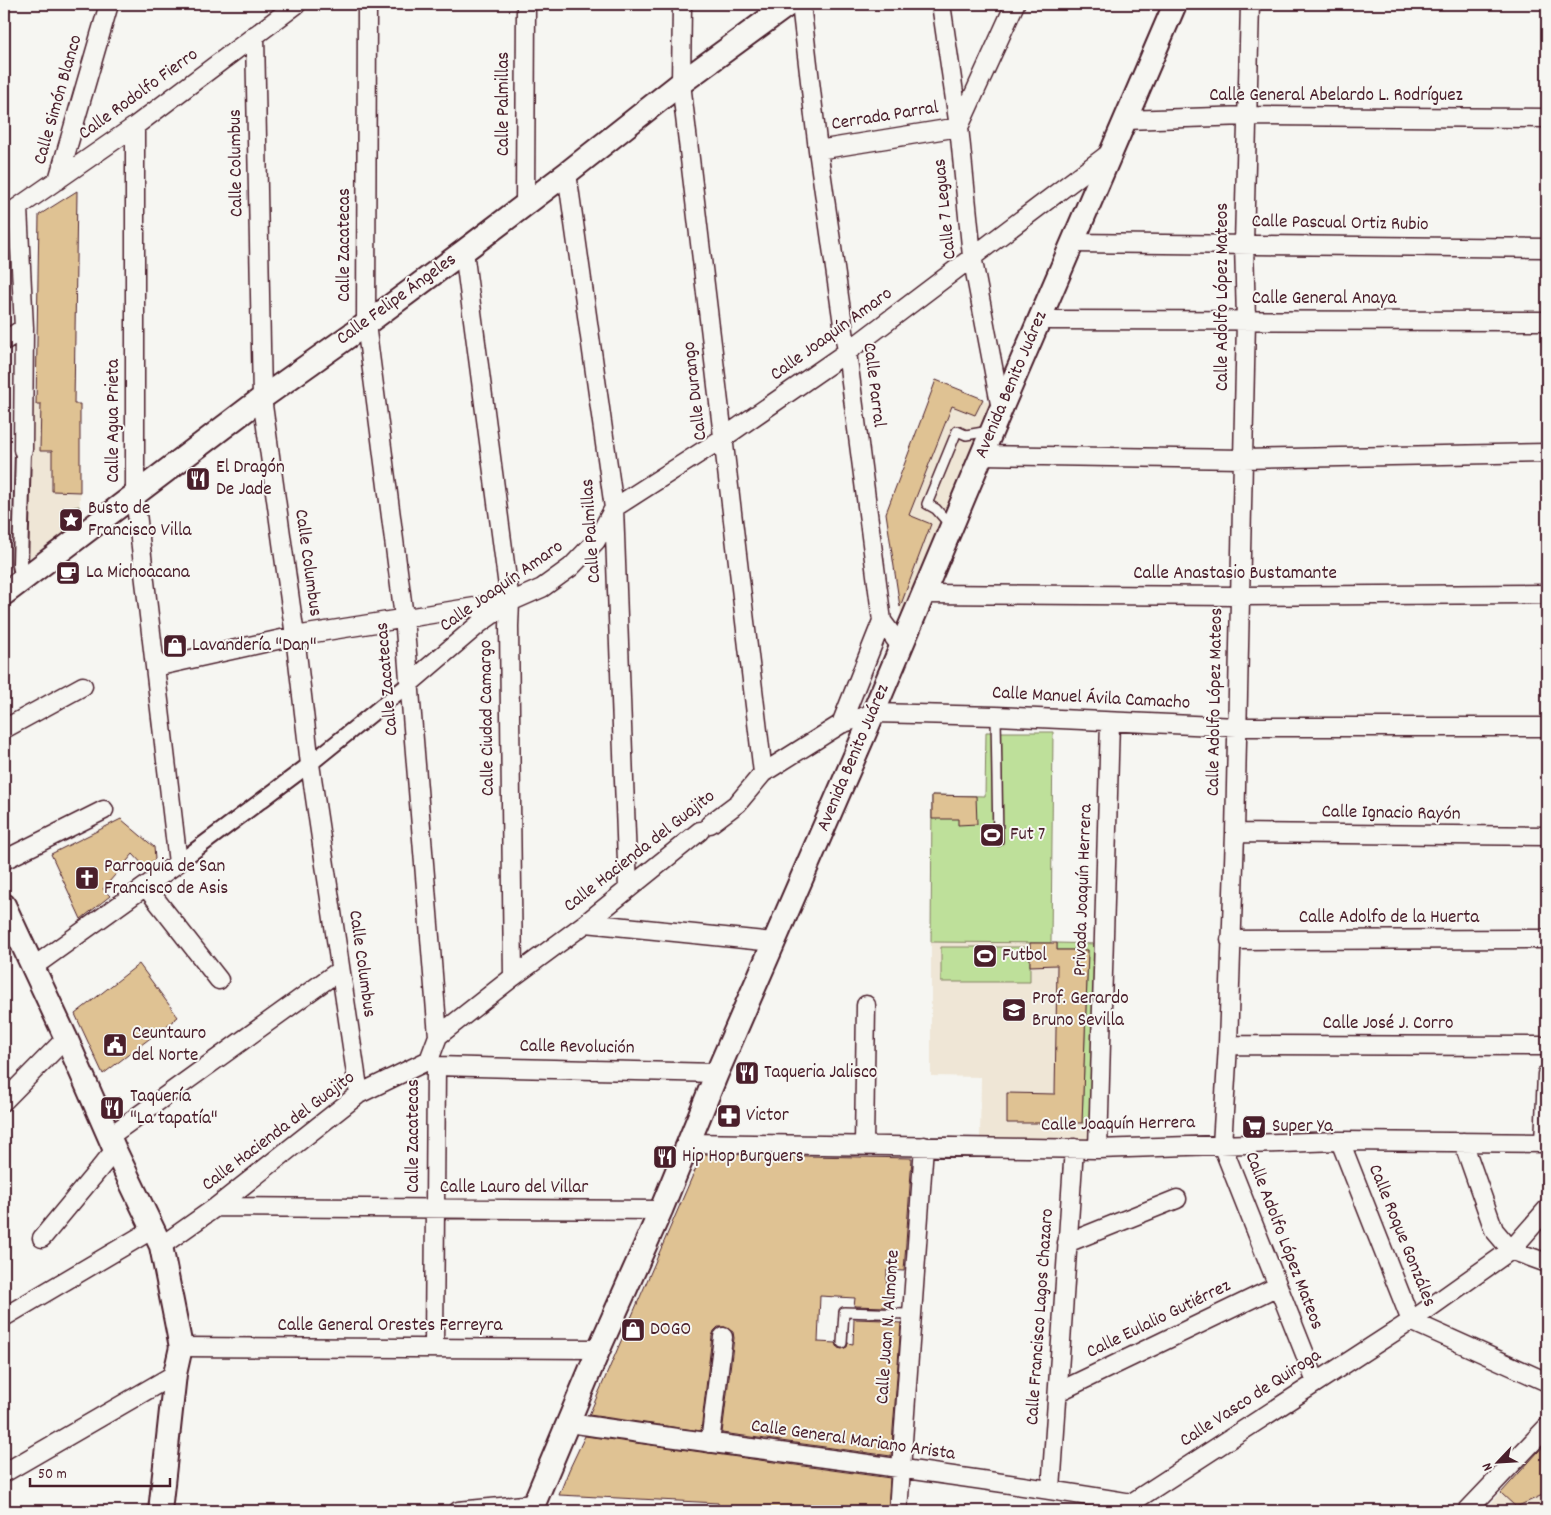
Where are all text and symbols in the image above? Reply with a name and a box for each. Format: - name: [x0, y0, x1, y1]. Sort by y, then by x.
- street label: Calle Simón Blanco: [28, 32, 90, 168]
- street label: Calle Rodolfo Fierro: [74, 42, 204, 148]
- street label: Calle Palmillas: [491, 52, 518, 156]
- street label: Calle General Abelardo L. Rodríguez: [1209, 83, 1463, 110]
- street label: Cerrada Parral: [830, 95, 941, 139]
- street label: Calle Columbus: [223, 109, 251, 217]
- street label: Calle 7 Leguas: [927, 157, 965, 261]
- street label: Calle Zacatecas: [332, 188, 359, 302]
- street label: Calle Adolfo López Mateos: [1210, 203, 1237, 391]
- street label: Calle Pascual Ortiz Rubio: [1251, 209, 1429, 239]
- street label: Calle Felipe Ángeles: [331, 247, 463, 353]
- street label: Calle Joaquín Amaro: [765, 281, 899, 389]
- street label: Calle General Anaya: [1252, 286, 1397, 313]
- street label: Avenida Benito Juárez: [969, 307, 1055, 463]
- street label: Calle Durango: [677, 340, 715, 442]
- street label: Calle Parral: [854, 341, 892, 429]
- street label: Calle Agua Prieta: [101, 358, 128, 483]
- place label: El Dragón De Jade: [216, 455, 285, 504]
- restaurant icon: El Dragón De Jade: [185, 466, 211, 492]
- street label: Calle Palmillas: [575, 478, 609, 584]
- place label: Busto de Francisco Villa: [88, 496, 192, 545]
- place icon: Busto de Francisco Villa: [58, 507, 84, 533]
- street label: Calle Columbus: [286, 508, 328, 618]
- street label: Calle Joaquín Amaro: [435, 534, 569, 640]
- cafe icon: La Michoacana: [55, 560, 81, 586]
- place label: La Michoacana: [86, 560, 191, 587]
- street label: Calle Anastasio Bustamante: [1133, 561, 1337, 588]
- street label: Calle Adolfo López Mateos: [1201, 607, 1231, 797]
- street label: Calle Zacatecas: [370, 621, 406, 737]
- shop icon: Lavandería "Dan": [162, 633, 188, 659]
- place label: Lavandería "Dan": [192, 633, 316, 660]
- street label: Calle Ciudad Camargo: [473, 640, 503, 796]
- street label: Avenida Benito Juárez: [811, 680, 897, 836]
- street label: Calle Manuel Ávila Camacho: [991, 680, 1191, 718]
- street label: Calle Hacienda del Guajito: [558, 784, 722, 920]
- street label: Calle Ignacio Rayón: [1321, 799, 1461, 829]
- street label: Privada Joaquín Herrera: [1068, 802, 1101, 977]
- sports icon: Fut 7: [979, 822, 1005, 848]
- place label: Fut 7: [1010, 822, 1045, 849]
- place label: Parroquia de San Francisco de Asis: [104, 854, 228, 903]
- church icon: Parroquia de San Francisco de Asis: [74, 865, 100, 891]
- street label: Calle Adolfo de la Huerta: [1299, 905, 1480, 932]
- street label: Calle Columbus: [340, 909, 382, 1019]
- sports icon: Futbol: [972, 943, 998, 969]
- place label: Futbol: [1002, 943, 1047, 970]
- place label: Prof. Gerardo Bruno Sevilla: [1032, 986, 1129, 1035]
- school or university icon: Prof. Gerardo Bruno Sevilla: [1001, 997, 1027, 1023]
- street label: Calle José J. Corro: [1323, 1011, 1453, 1038]
- place label: Ceuntauro del Norte: [132, 1021, 206, 1070]
- public building icon: Ceuntauro del Norte: [102, 1032, 128, 1058]
- street label: Calle Revolución: [519, 1033, 635, 1063]
- restaurant icon: Taqueria Jalisco: [734, 1060, 760, 1086]
- place label: Taqueria Jalisco: [764, 1060, 877, 1087]
- street label: Calle Hacienda del Guajito: [197, 1065, 361, 1199]
- street label: Calle Zacatecas: [401, 1079, 428, 1193]
- place label: Taquería "La tapatía": [130, 1084, 218, 1133]
- restaurant icon: Taquería "La tapatía": [99, 1095, 125, 1121]
- pharmacy icon: Victor: [716, 1103, 742, 1129]
- place label: Victor: [746, 1103, 789, 1130]
- street label: Calle Joaquín Herrera: [1041, 1110, 1196, 1140]
- supermarket icon: Super Ya: [1241, 1114, 1267, 1140]
- place label: Super Ya: [1272, 1114, 1334, 1141]
- restaurant icon: Hip Hop Burguers: [652, 1144, 678, 1170]
- place label: Hip Hop Burguers: [682, 1144, 804, 1171]
- street label: Calle Adolfo López Mateos: [1237, 1148, 1329, 1334]
- street label: Calle Roque Gonzáles: [1360, 1161, 1442, 1311]
- street label: Calle Lauro del Villar: [440, 1175, 588, 1202]
- street label: Calle Francisco Lagos Chazaro: [1020, 1208, 1062, 1426]
- street label: Calle Juan N. Almonte: [870, 1249, 908, 1405]
- street label: Calle Eulalio Gutiérrez: [1082, 1273, 1236, 1367]
- street label: Calle General Orestes Ferreyra: [278, 1313, 504, 1340]
- shop icon: DOGO: [620, 1317, 646, 1343]
- place label: DOGO: [650, 1317, 691, 1344]
- street label: Calle Vasco de Quiroga: [1175, 1343, 1328, 1455]
- street label: Calle General Mariano Arista: [749, 1413, 958, 1469]
- north arrow: [1474, 1438, 1524, 1488]
- scale bar: [30, 1455, 170, 1487]
- text: N: [1477, 1459, 1499, 1474]
- text: 50 m: [38, 1464, 67, 1486]

